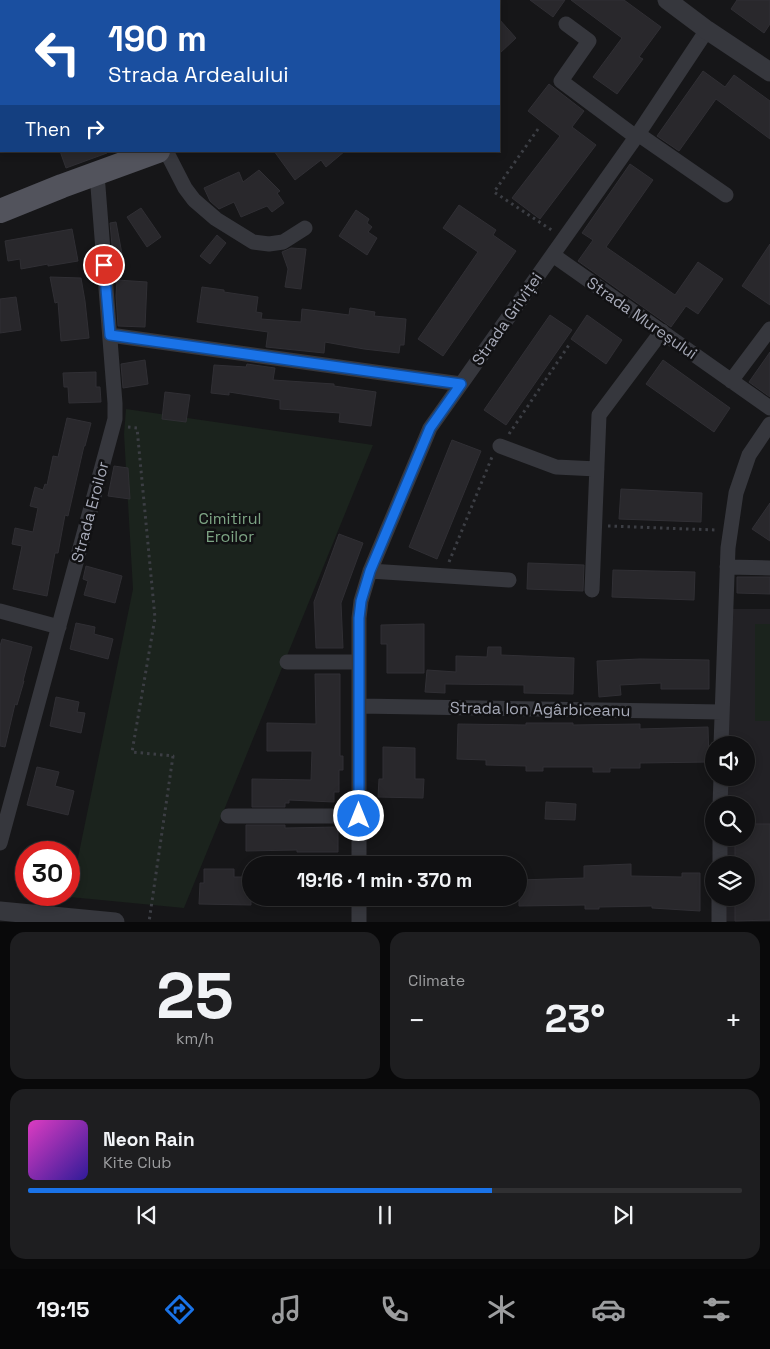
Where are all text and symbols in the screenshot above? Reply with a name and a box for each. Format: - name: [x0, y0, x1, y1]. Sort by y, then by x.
- text: 190 m: [108, 17, 207, 61]
- icon: left: [25, 20, 90, 85]
- text: Strada Ardealului: [108, 60, 289, 88]
- icon: right: [81, 115, 109, 143]
- text: Then: [25, 117, 71, 142]
- pin: [83, 244, 125, 286]
- icon: arrive: [90, 251, 118, 279]
- street label: Strada Griviței: [467, 268, 547, 370]
- street label: Strada Mureșului: [583, 272, 701, 364]
- street label: Strada Eroilor: [66, 459, 114, 565]
- park label: Cimitirul Eroilor: [199, 508, 261, 547]
- street label: Strada Ion Agârbiceanu: [450, 697, 630, 721]
- map controls: [705, 736, 755, 906]
- button: sound: [705, 736, 755, 786]
- position arrow: [332, 789, 384, 841]
- button: search: [705, 796, 755, 846]
- speed limit sign: 30: [15, 841, 80, 906]
- button: layers: [705, 856, 755, 906]
- text: 19:16 · 1 min · 370 m: [297, 868, 472, 893]
- text: 25: [156, 954, 234, 1037]
- text: Climate: [408, 970, 465, 991]
- text: 23°: [545, 995, 605, 1043]
- text: −: [408, 1002, 425, 1038]
- text: +: [725, 1002, 742, 1038]
- text: km/h: [176, 1028, 214, 1049]
- text: Neon Rain: [103, 1127, 195, 1152]
- text: Kite Club: [103, 1152, 172, 1173]
- icon: previous: [133, 1201, 161, 1229]
- icon: pause: [371, 1201, 399, 1229]
- icon: next: [609, 1201, 637, 1229]
- icon: directions: [162, 1292, 197, 1327]
- icon: music: [269, 1292, 304, 1327]
- icon: phone: [377, 1292, 412, 1327]
- icon: climate: [484, 1292, 519, 1327]
- icon: car: [591, 1292, 626, 1327]
- icon: filters: [699, 1292, 734, 1327]
- text: 19:15: [36, 1295, 89, 1323]

